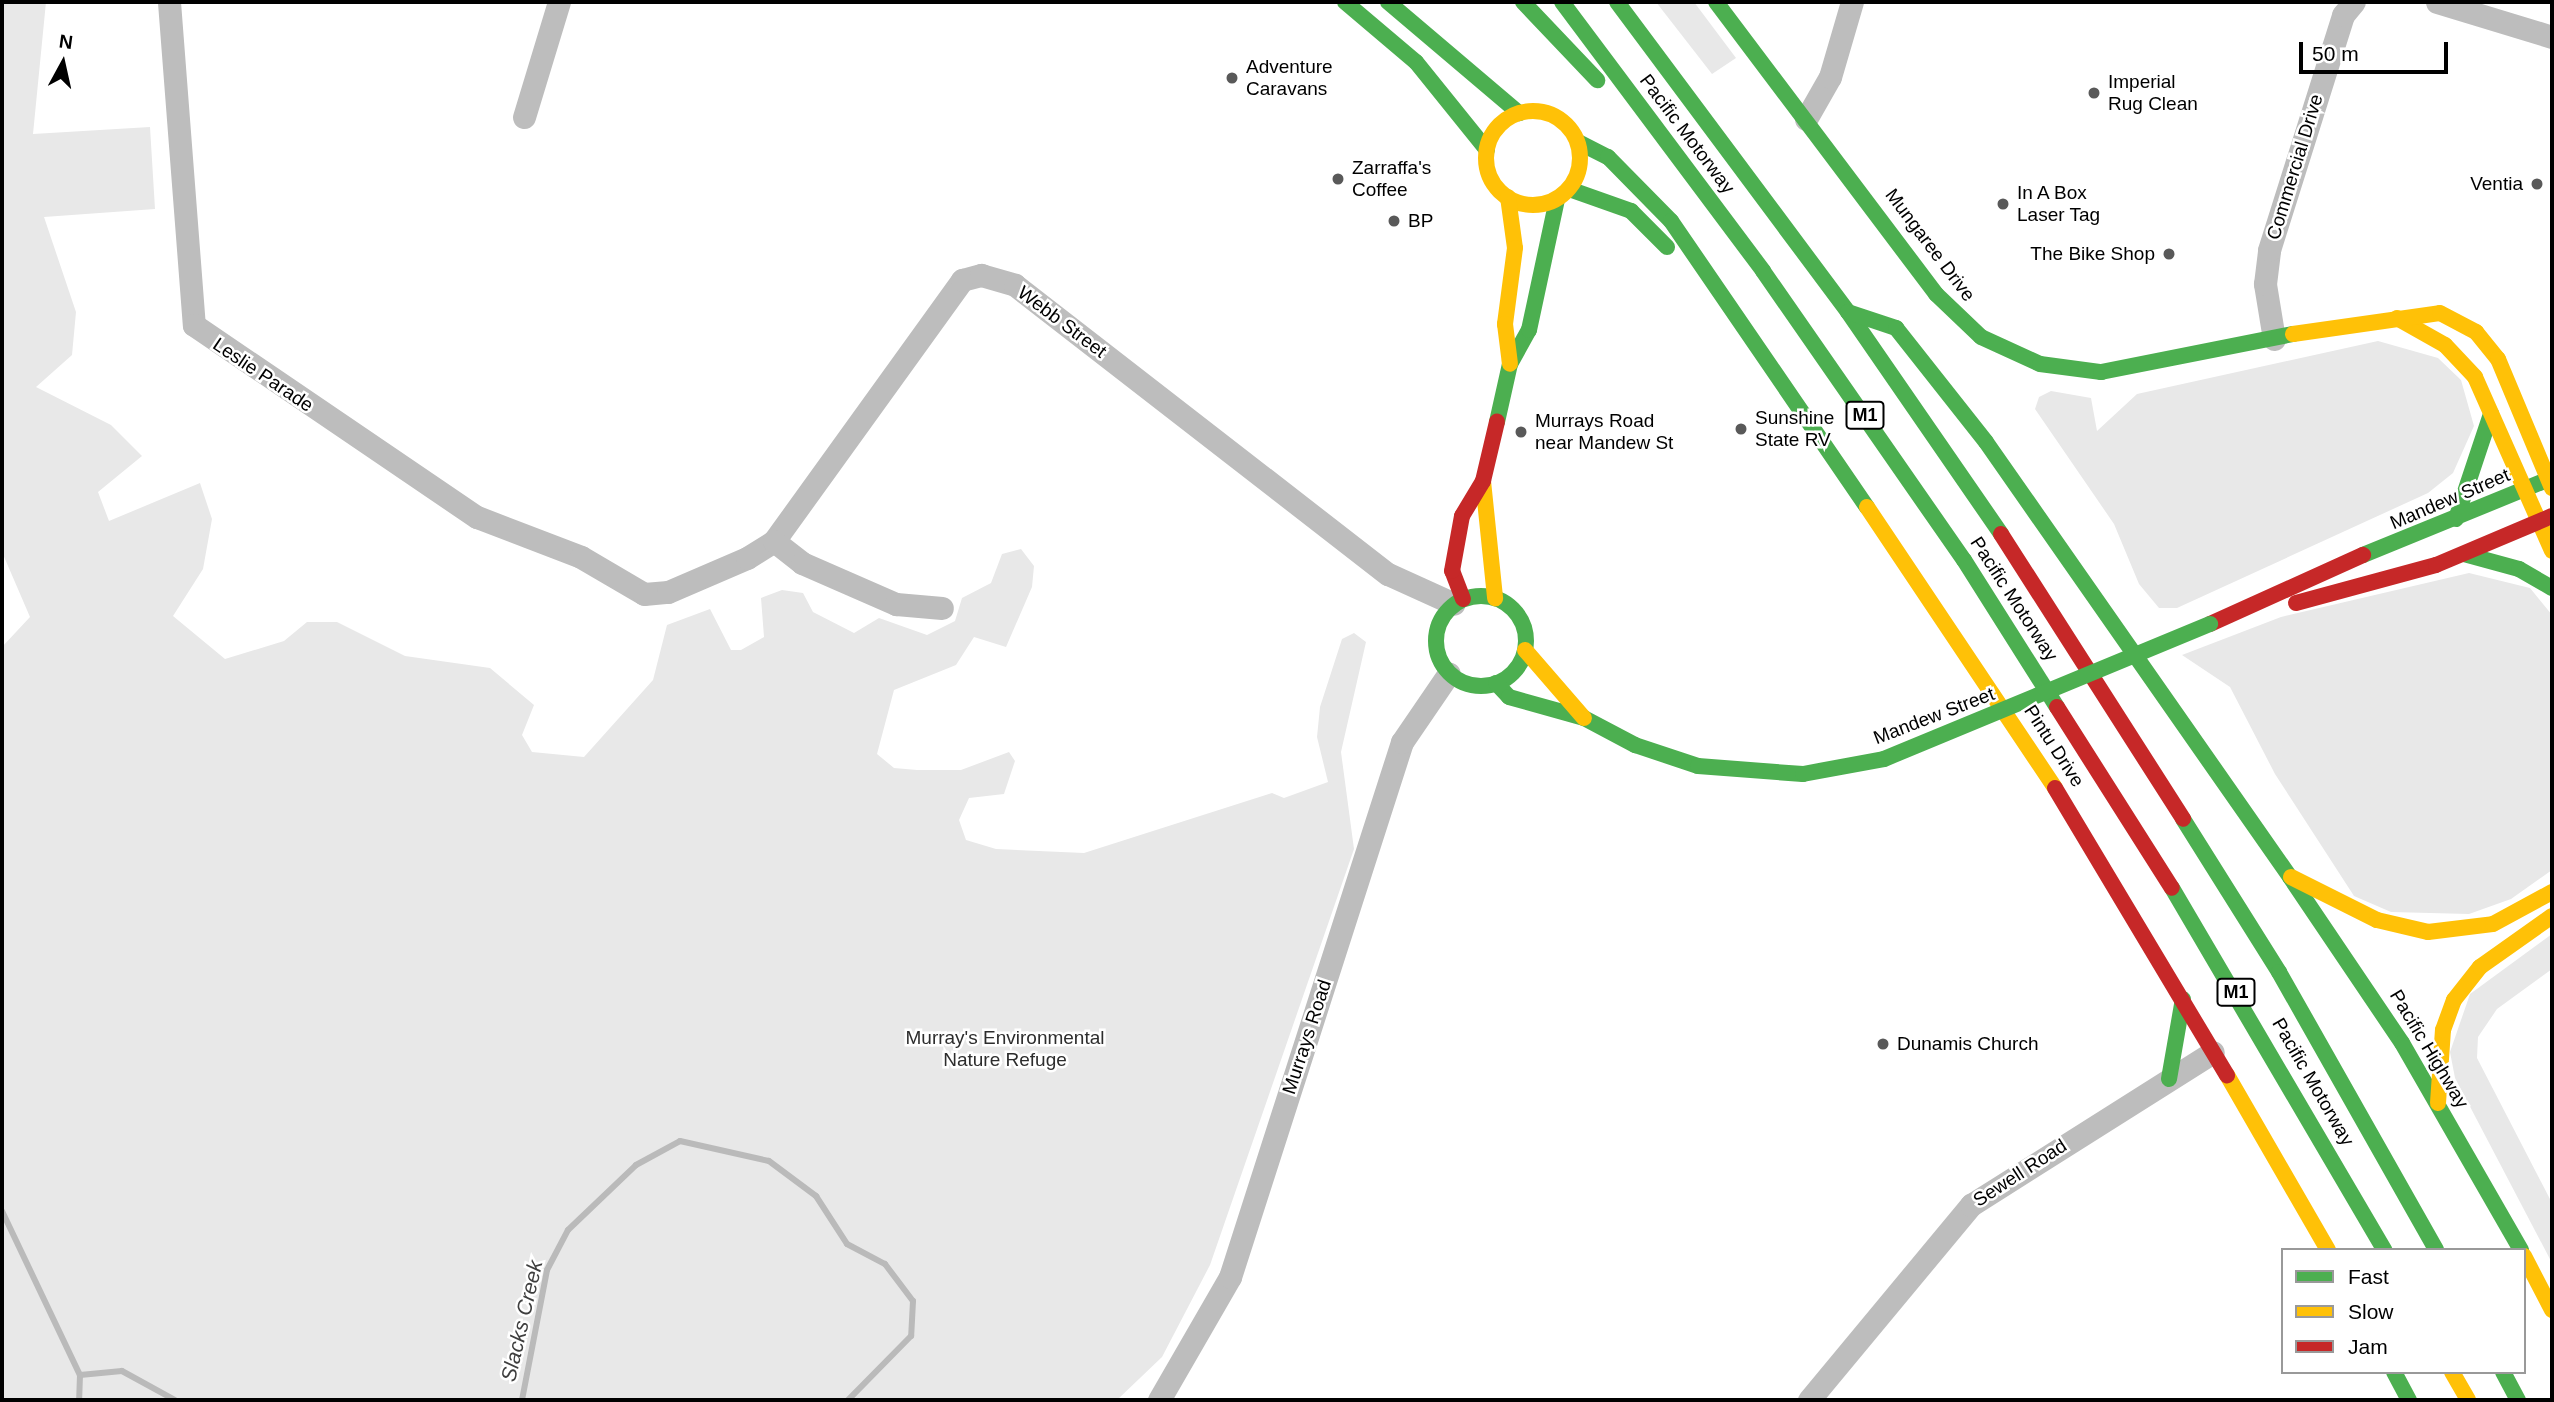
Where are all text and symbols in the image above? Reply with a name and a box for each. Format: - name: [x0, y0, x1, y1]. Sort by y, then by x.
- north arrow: [28, 28, 98, 98]
- scale bar: [2302, 28, 2451, 72]
- text: N: [58, 30, 74, 53]
- text: 50 m: [2312, 42, 2359, 65]
- place label: Adventure Caravans: [1246, 56, 1333, 100]
- marker: Adventure Caravans: [1224, 70, 1240, 86]
- street label: Pacific Motorway: [1635, 70, 1739, 198]
- place label: Imperial Rug Clean: [2108, 71, 2198, 115]
- marker: Imperial Rug Clean: [2086, 85, 2102, 101]
- street label: Commercial Drive: [2262, 91, 2328, 243]
- place label: Zarraffa's Coffee: [1352, 157, 1431, 201]
- marker: Zarraffa's Coffee: [1330, 171, 1346, 187]
- place label: Ventia: [2470, 173, 2523, 195]
- marker: Ventia: [2529, 176, 2545, 192]
- place label: In A Box Laser Tag: [2017, 182, 2100, 226]
- street label: Mungaree Drive: [1880, 184, 1980, 306]
- marker: In A Box Laser Tag: [1995, 196, 2011, 212]
- place label: BP: [1408, 210, 1433, 232]
- marker: BP: [1386, 213, 1402, 229]
- place label: The Bike Shop: [2030, 243, 2155, 265]
- marker: The Bike Shop: [2161, 246, 2177, 262]
- street label: Webb Street: [1013, 281, 1111, 363]
- street label: Leslie Parade: [208, 333, 318, 417]
- road number: M1: [1844, 400, 1886, 430]
- place label: Sunshine State RV: [1755, 407, 1834, 451]
- place label: Murrays Road near Mandew St: [1535, 410, 1673, 454]
- marker: Sunshine State RV: [1733, 421, 1749, 437]
- marker: Murrays Road near Mandew St: [1513, 424, 1529, 440]
- street label: Mandew Street: [2387, 464, 2513, 534]
- street label: Pacific Motorway: [1965, 533, 2063, 665]
- street label: Mandew Street: [1870, 682, 1998, 750]
- street label: Pintu Drive: [2019, 701, 2089, 791]
- street label: Murrays Road: [1278, 977, 1336, 1097]
- road number: M1: [2215, 978, 2257, 1007]
- street label: Pacific Highway: [2385, 986, 2473, 1112]
- street label: Pacific Motorway: [2267, 1014, 2359, 1150]
- park label: Murray's Environmental Nature Refuge: [906, 1027, 1104, 1071]
- place label: Dunamis Church: [1897, 1033, 2038, 1055]
- marker: Dunamis Church: [1875, 1036, 1891, 1052]
- street label: Sewell Road: [1969, 1134, 2071, 1212]
- legend: [2281, 1248, 2526, 1374]
- water label: Slacks Creek: [496, 1258, 548, 1384]
- text: Fast: [2348, 1265, 2389, 1288]
- text: Slow: [2348, 1300, 2394, 1323]
- text: Jam: [2348, 1335, 2388, 1358]

